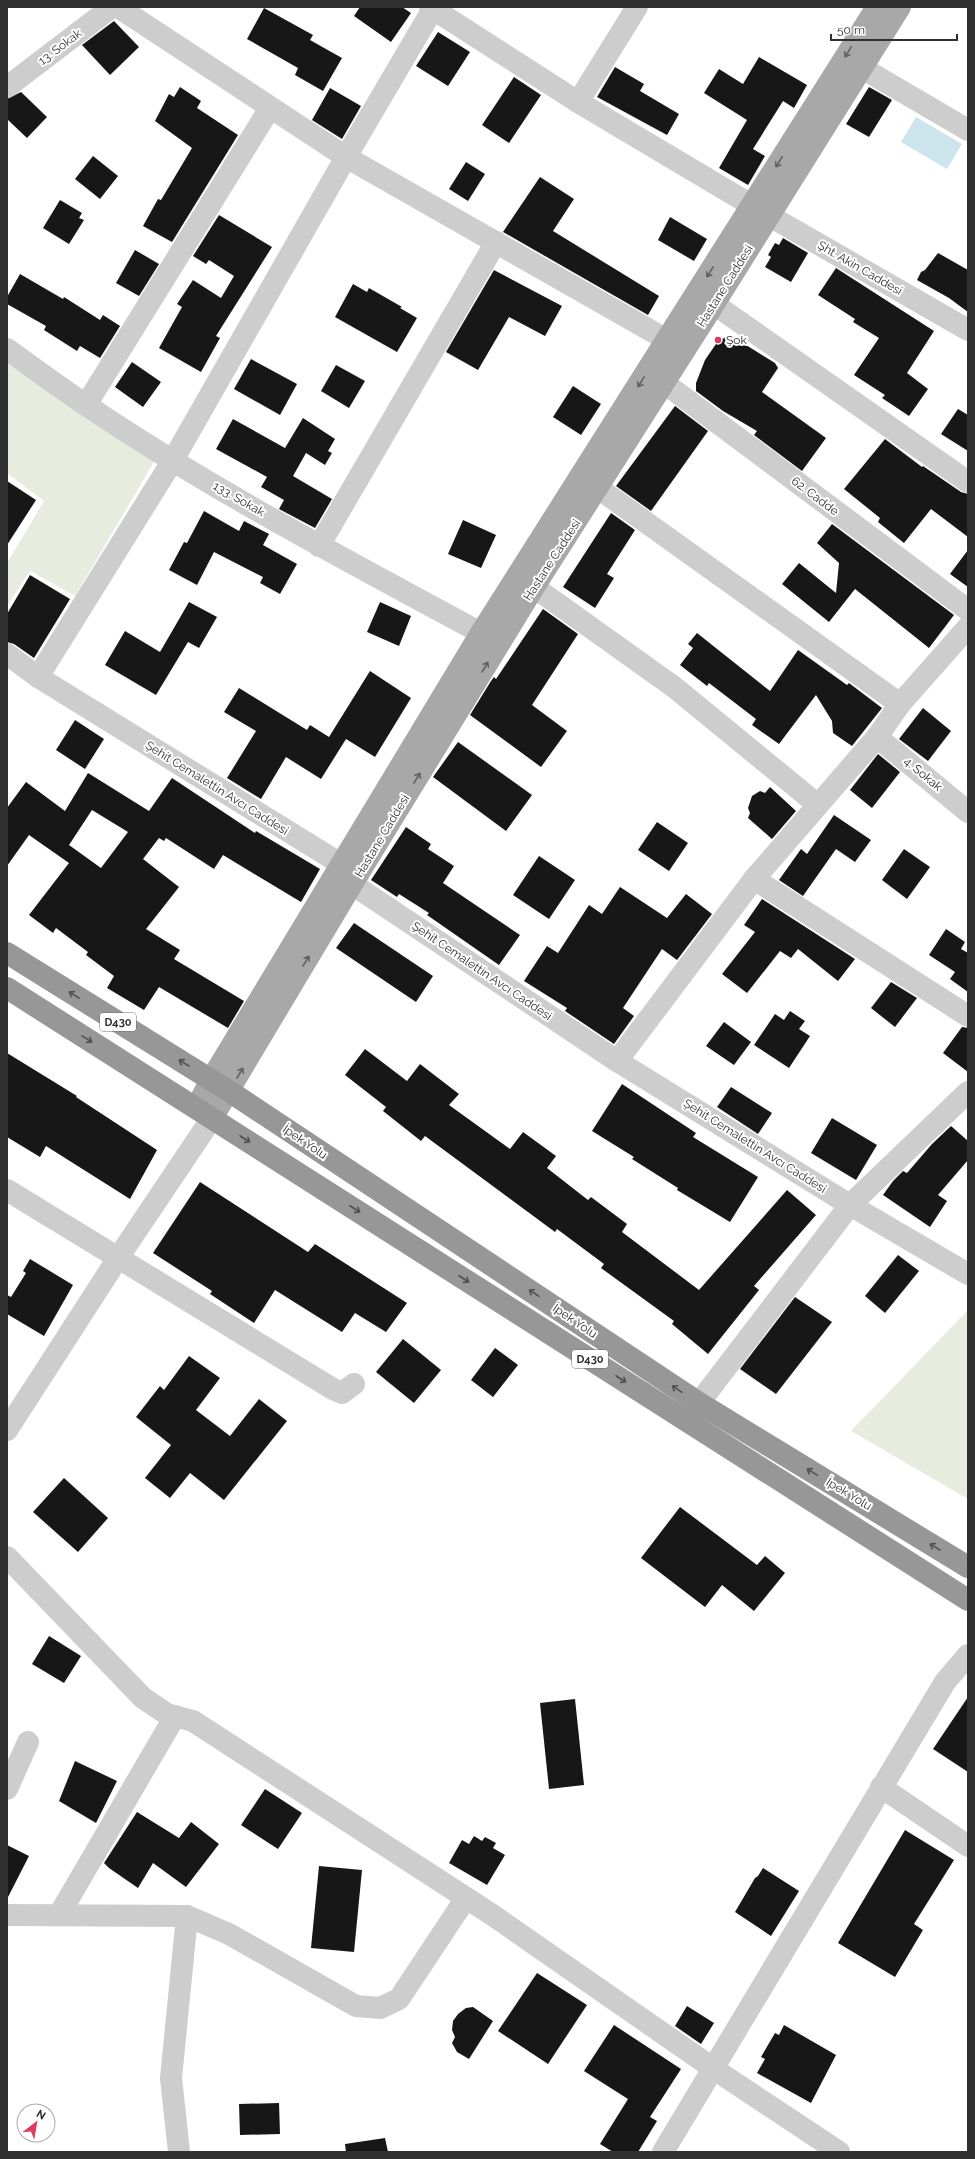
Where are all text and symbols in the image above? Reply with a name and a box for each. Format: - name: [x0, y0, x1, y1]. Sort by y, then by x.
- scale bar: [831, 16, 957, 42]
- text: 50 m: [837, 23, 865, 37]
- street label: 13. Sokak: [36, 26, 85, 68]
- one-way arrow: [844, 46, 852, 58]
- one-way arrow: [775, 156, 783, 168]
- street label: Şht. Akin Caddesi: [815, 238, 905, 298]
- street label: Hastane Caddesi: [694, 242, 756, 330]
- one-way arrow: [706, 266, 714, 277]
- place label: Şok: [726, 333, 747, 347]
- marker: Şok: [713, 335, 723, 345]
- one-way arrow: [636, 376, 644, 388]
- street label: 62. Cadde: [789, 474, 841, 518]
- street label: 133. Sokak: [211, 479, 268, 520]
- street label: Hastane Caddesi: [521, 517, 583, 603]
- one-way arrow: [481, 661, 489, 673]
- street label: Şehit Cemalettin Avcı Caddesi: [143, 738, 291, 838]
- street label: 4. Sokak: [901, 754, 945, 794]
- one-way arrow: [413, 773, 421, 784]
- street label: Hastane Caddesi: [352, 792, 412, 880]
- street label: Şehit Cemalettin Avcı Caddesi: [409, 919, 555, 1023]
- one-way arrow: [303, 955, 311, 967]
- one-way arrow: [68, 990, 80, 998]
- road number: D430: [100, 1013, 136, 1031]
- one-way arrow: [81, 1035, 93, 1043]
- one-way arrow: [178, 1059, 190, 1067]
- one-way arrow: [236, 1068, 244, 1079]
- street label: Şehit Cemalettin Avcı Caddesi: [681, 1096, 829, 1196]
- street label: İpek Yolu: [280, 1122, 330, 1162]
- one-way arrow: [239, 1135, 250, 1143]
- one-way arrow: [349, 1205, 361, 1213]
- one-way arrow: [458, 1275, 470, 1283]
- one-way arrow: [528, 1289, 540, 1297]
- street label: İpek Yolu: [550, 1301, 600, 1341]
- road number: D430: [572, 1350, 608, 1368]
- one-way arrow: [615, 1375, 627, 1383]
- one-way arrow: [671, 1384, 683, 1392]
- one-way arrow: [806, 1467, 818, 1475]
- street label: İpek Yolu: [824, 1475, 874, 1513]
- one-way arrow: [929, 1542, 941, 1550]
- north arrow: [16, 2103, 56, 2143]
- text: N: [34, 2107, 48, 2123]

